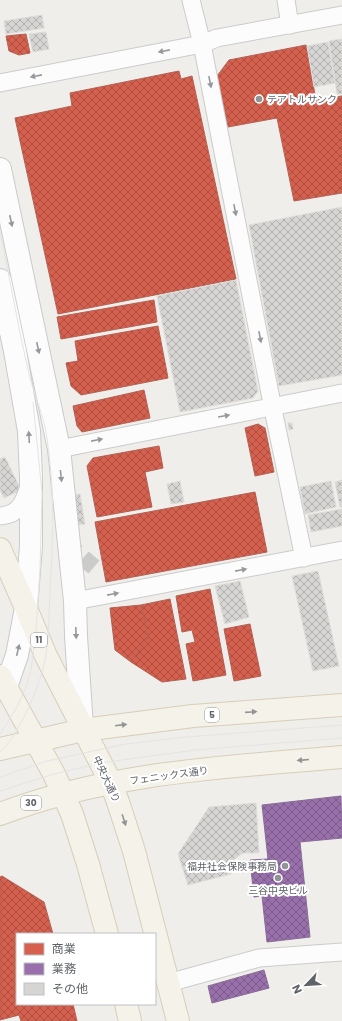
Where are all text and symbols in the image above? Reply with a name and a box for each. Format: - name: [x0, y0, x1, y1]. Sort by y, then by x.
- one-way arrow: [158, 48, 170, 54]
- one-way arrow: [30, 73, 43, 79]
- one-way arrow: [207, 76, 213, 88]
- place label: テアトルサンク: [267, 92, 337, 107]
- marker: テアトルサンク: [254, 94, 264, 104]
- one-way arrow: [232, 203, 238, 216]
- one-way arrow: [8, 215, 14, 227]
- one-way arrow: [257, 331, 263, 343]
- one-way arrow: [35, 342, 41, 354]
- one-way arrow: [218, 413, 231, 419]
- one-way arrow: [26, 430, 32, 443]
- one-way arrow: [91, 437, 103, 443]
- one-way arrow: [58, 470, 65, 482]
- one-way arrow: [235, 566, 247, 572]
- one-way arrow: [107, 591, 119, 597]
- one-way arrow: [73, 627, 79, 640]
- road number: 11: [31, 633, 47, 647]
- one-way arrow: [16, 644, 22, 656]
- road number: 5: [205, 708, 219, 722]
- one-way arrow: [245, 709, 257, 715]
- one-way arrow: [115, 722, 127, 728]
- street label: 中央大通り: [89, 753, 124, 805]
- one-way arrow: [297, 757, 309, 764]
- street label: フェニックス通り: [129, 763, 210, 788]
- road number: 30: [21, 796, 41, 810]
- one-way arrow: [121, 814, 127, 826]
- place label: 福井社会保険事務局: [187, 859, 277, 874]
- marker: 福井社会保険事務局: [280, 861, 290, 871]
- marker: 三谷中央ビル: [273, 873, 283, 883]
- place label: 三谷中央ビル: [248, 883, 308, 898]
- legend: [16, 933, 156, 1005]
- text: 商業: [52, 940, 76, 957]
- text: 業務: [52, 960, 76, 977]
- north arrow: [286, 965, 326, 1005]
- text: その他: [52, 980, 88, 997]
- text: N: [288, 982, 306, 996]

